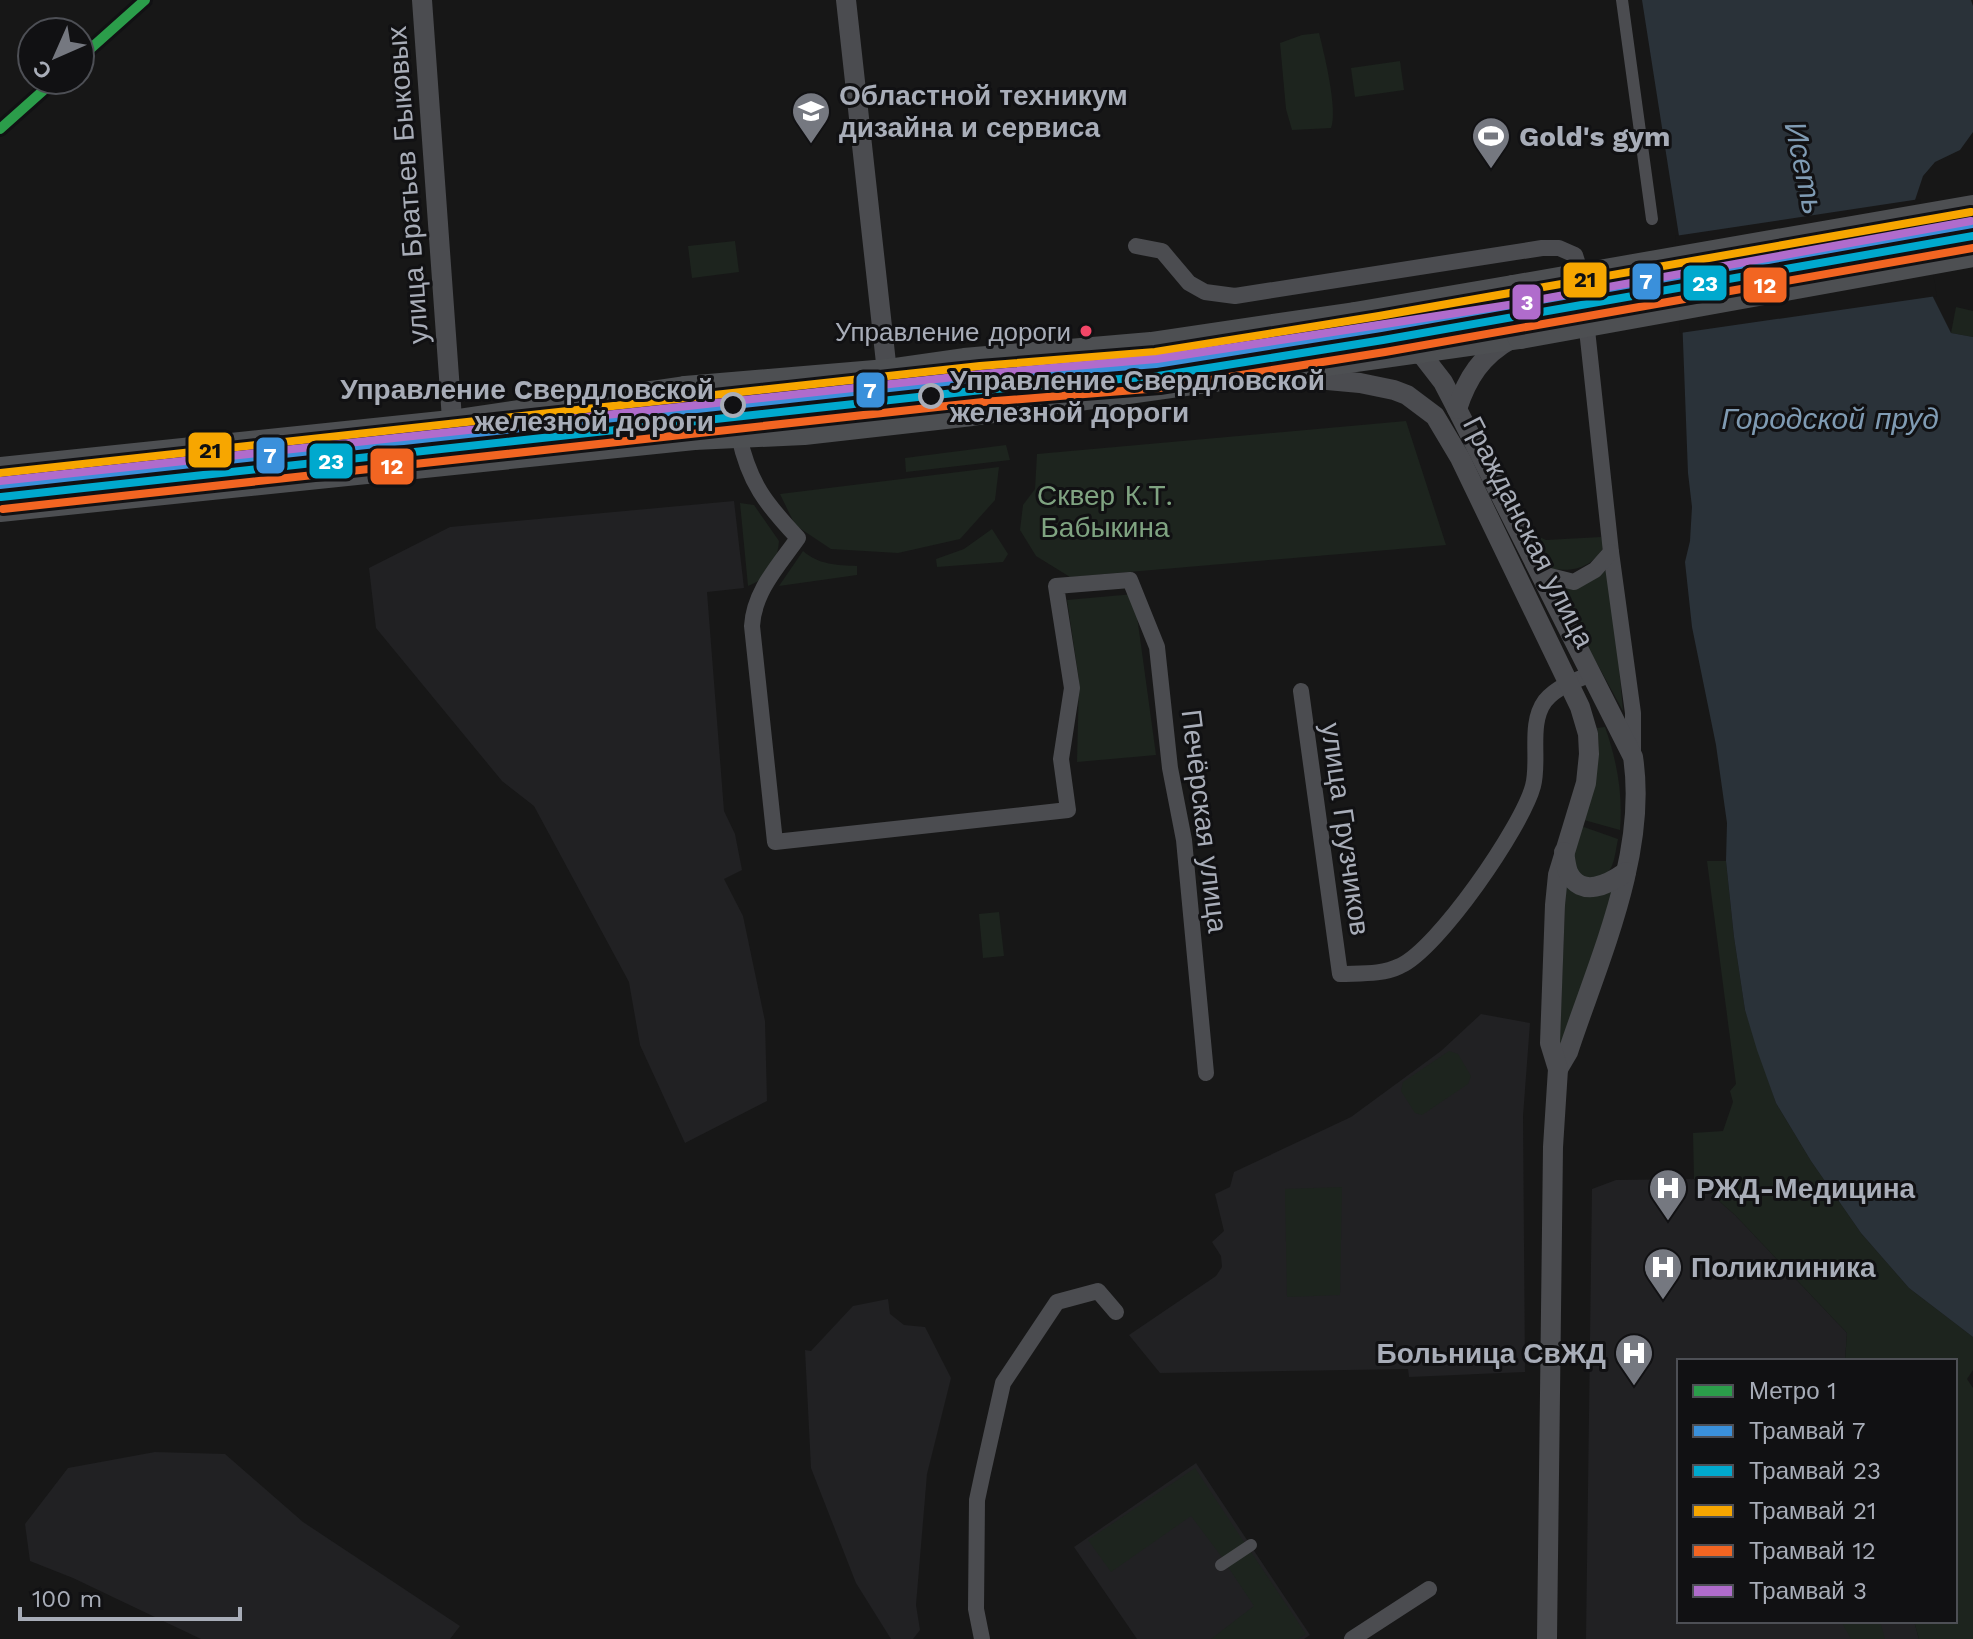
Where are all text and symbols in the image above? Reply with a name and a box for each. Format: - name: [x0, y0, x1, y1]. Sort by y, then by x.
- north arrow: [16, 16, 96, 96]
- street label: улица Братьев Быковых: [380, 25, 435, 345]
- text: С: [28, 55, 57, 84]
- place label: Областной техникум дизайна и сервиса: [839, 79, 1128, 144]
- school or university icon: Областной техникум дизайна и сервиса: [790, 90, 832, 145]
- sports icon: Gold's gym: [1470, 115, 1512, 170]
- water label: Исеть: [1778, 118, 1831, 217]
- place label: Gold's gym: [1519, 120, 1670, 153]
- line badge: 21: [1562, 261, 1608, 299]
- line badge: 7: [1631, 262, 1662, 301]
- line badge: 23: [1682, 264, 1728, 302]
- line badge: 12: [1742, 266, 1788, 304]
- text: 21: [1574, 267, 1596, 292]
- text: 7: [1639, 269, 1653, 294]
- text: 23: [1692, 271, 1718, 296]
- text: 12: [1754, 273, 1776, 298]
- line badge: 3: [1511, 283, 1542, 321]
- text: 3: [1520, 290, 1534, 315]
- place label: Управление дороги: [835, 317, 1071, 347]
- marker: Управление дороги: [1078, 323, 1094, 339]
- place label: Управление Свердловской железной дороги: [949, 364, 1325, 429]
- line badge: 7: [855, 371, 886, 409]
- place label: Управление Cвердловской железной дороги: [340, 373, 714, 438]
- text: 7: [863, 378, 877, 403]
- marker: Управление Свердловской железной дороги: [919, 384, 943, 408]
- marker: Управление Cвердловской железной дороги: [721, 393, 745, 417]
- water label: Городской пруд: [1721, 401, 1939, 436]
- street label: Гражданская улица: [1456, 411, 1601, 654]
- line badge: 21: [187, 431, 233, 469]
- line badge: 7: [255, 436, 286, 475]
- text: 21: [199, 438, 221, 463]
- line badge: 23: [308, 442, 354, 480]
- text: 7: [263, 443, 277, 468]
- line badge: 12: [369, 447, 415, 486]
- text: 23: [318, 449, 344, 474]
- text: 12: [381, 454, 403, 479]
- park label: Сквер К.Т. Бабыкина: [1037, 479, 1173, 544]
- street label: Печёрская улица: [1174, 708, 1235, 935]
- street label: улица Грузчиков: [1314, 721, 1377, 938]
- hospital icon: РЖД-Медицина: [1647, 1167, 1689, 1222]
- place label: РЖД-Медицина: [1696, 1172, 1916, 1205]
- hospital icon: Поликлиника: [1642, 1246, 1684, 1301]
- place label: Поликлиника: [1691, 1251, 1876, 1284]
- hospital icon: Больница СвЖД: [1613, 1332, 1655, 1387]
- place label: Больница СвЖД: [1377, 1337, 1606, 1370]
- legend: [1677, 1359, 1957, 1623]
- text: Метро 1: [1749, 1377, 1837, 1405]
- text: Трамвай 7: [1749, 1417, 1865, 1445]
- text: Трамвай 23: [1749, 1457, 1881, 1485]
- text: Трамвай 21: [1749, 1497, 1876, 1525]
- text: Трамвай 12: [1749, 1537, 1876, 1565]
- scale bar: [20, 1571, 240, 1621]
- text: Трамвай 3: [1749, 1577, 1867, 1605]
- text: 100 m: [32, 1585, 102, 1613]

